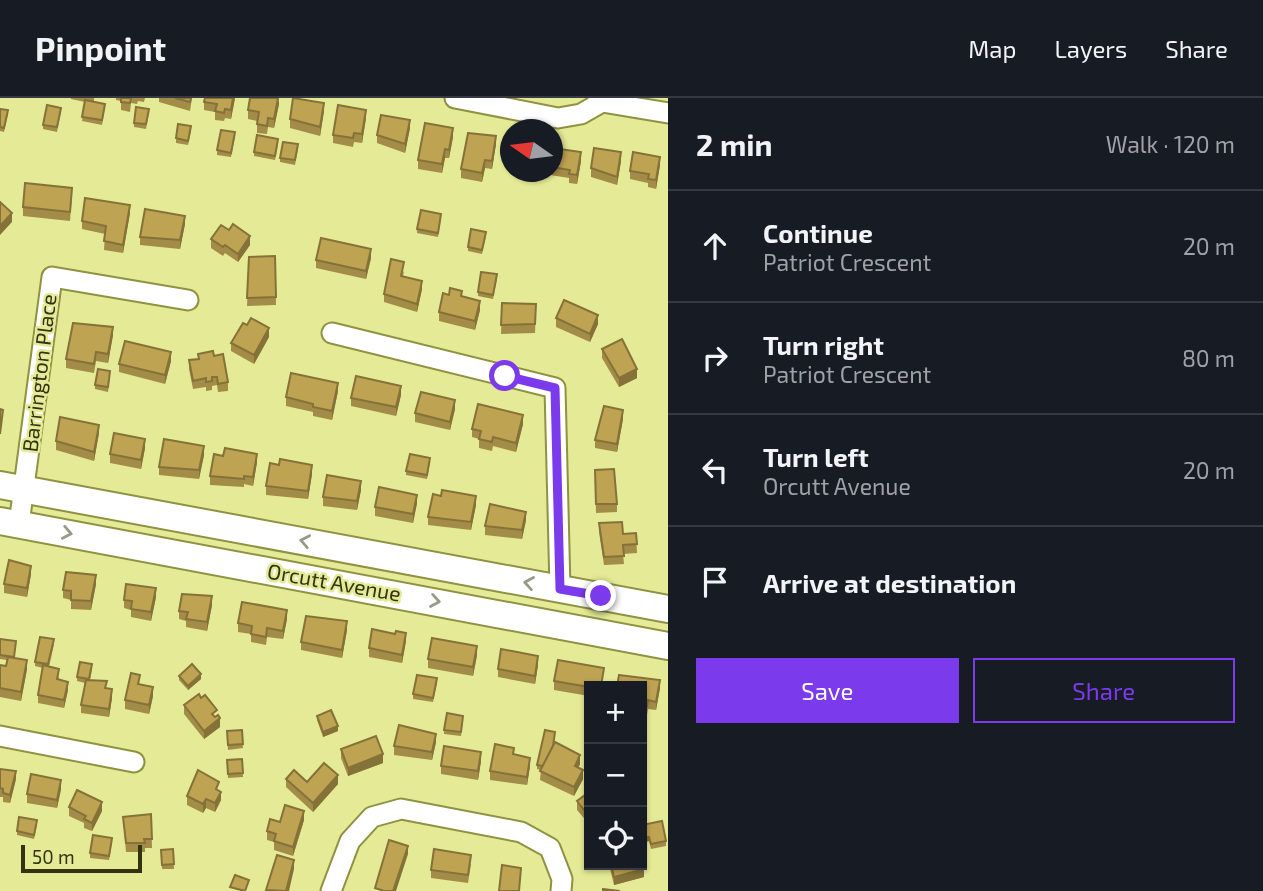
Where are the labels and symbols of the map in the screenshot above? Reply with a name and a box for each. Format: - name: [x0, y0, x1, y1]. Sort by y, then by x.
- north arrow: [500, 119, 563, 182]
- street label: Barrington Place: [16, 292, 61, 453]
- route start: [489, 360, 520, 391]
- one-way arrow: [61, 525, 73, 540]
- one-way arrow: [299, 535, 311, 550]
- street label: Orcutt Avenue: [266, 557, 403, 606]
- one-way arrow: [523, 576, 535, 591]
- route end: [585, 580, 616, 611]
- one-way arrow: [429, 593, 441, 608]
- scale bar: [21, 842, 142, 874]

